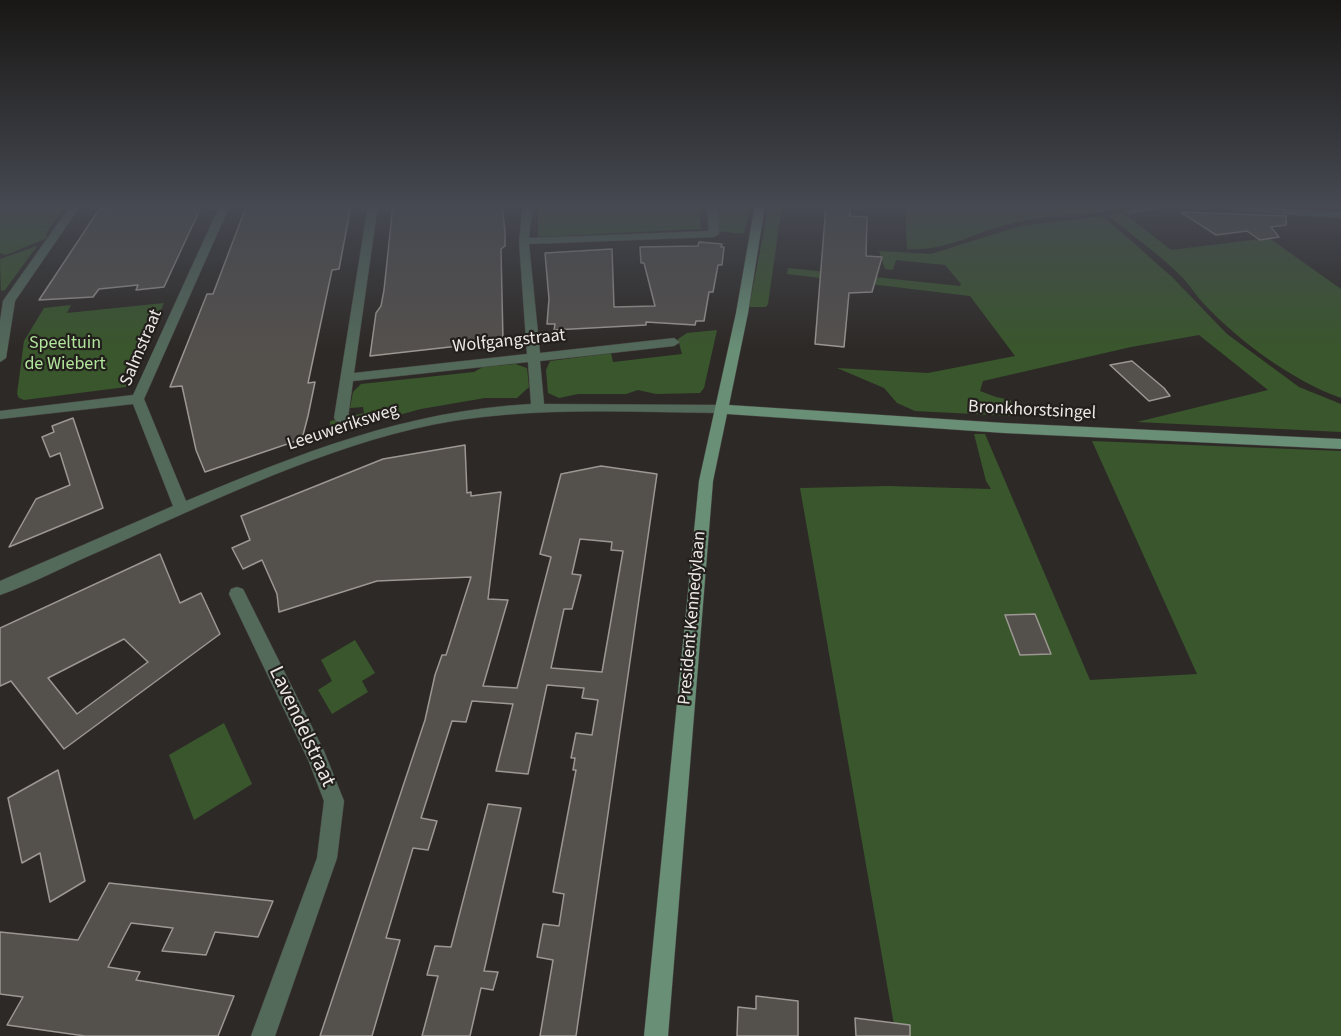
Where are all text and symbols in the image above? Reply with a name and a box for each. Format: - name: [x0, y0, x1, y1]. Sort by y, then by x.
- street label: Salmstraat: [116, 306, 168, 390]
- street label: Wolfgangstraat: [452, 325, 566, 359]
- park label: Speeltuin de Wiebert: [24, 333, 106, 376]
- street label: Bronkhorstsingel: [967, 397, 1097, 425]
- street label: Leeuweriksweg: [285, 400, 401, 456]
- street label: President Kennedylaan: [675, 530, 711, 706]
- street label: Lavendelstraat: [262, 663, 340, 791]

